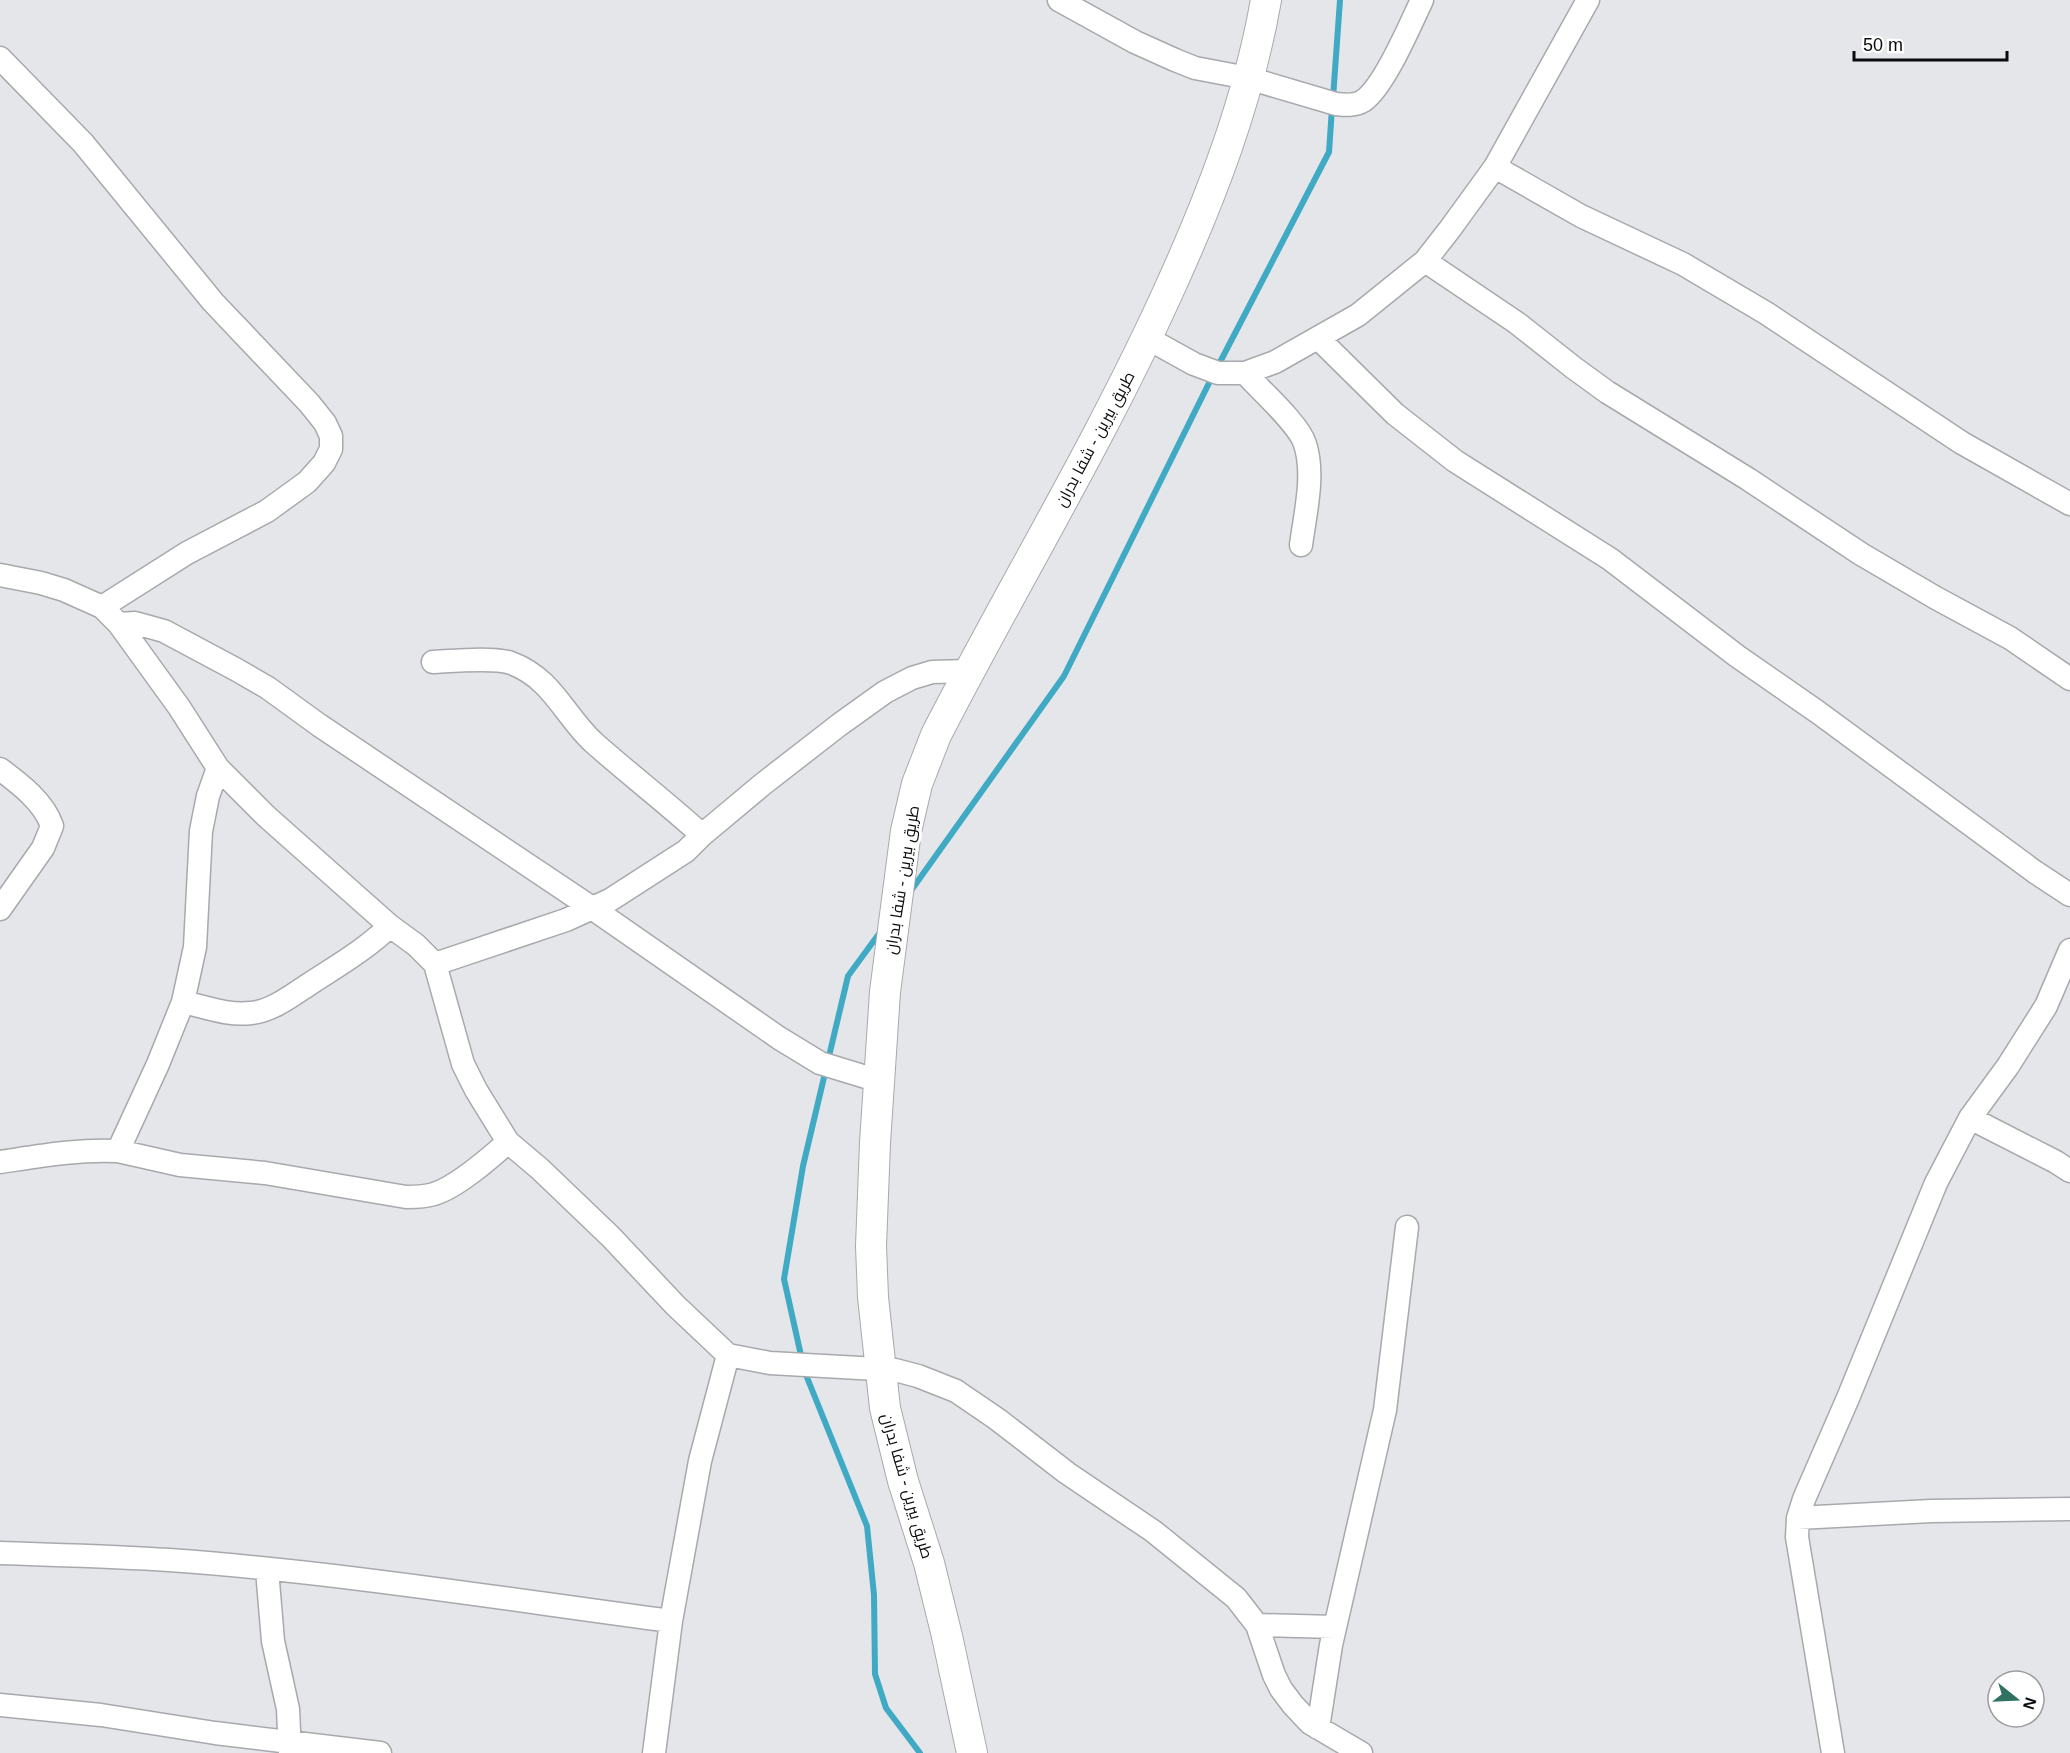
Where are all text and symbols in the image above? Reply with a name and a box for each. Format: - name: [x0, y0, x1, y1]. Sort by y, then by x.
- scale bar: [1854, 24, 2007, 62]
- text: 50 m: [1863, 35, 1903, 55]
- street label: طريق بيرين - شفا بدران: [1052, 369, 1140, 510]
- street label: طريق بيرين - شفا بدران: [882, 804, 924, 956]
- street label: طريق بيرين - شفا بدران: [876, 1411, 936, 1561]
- north arrow: [1986, 1669, 2046, 1729]
- text: N: [2020, 1695, 2040, 1712]

